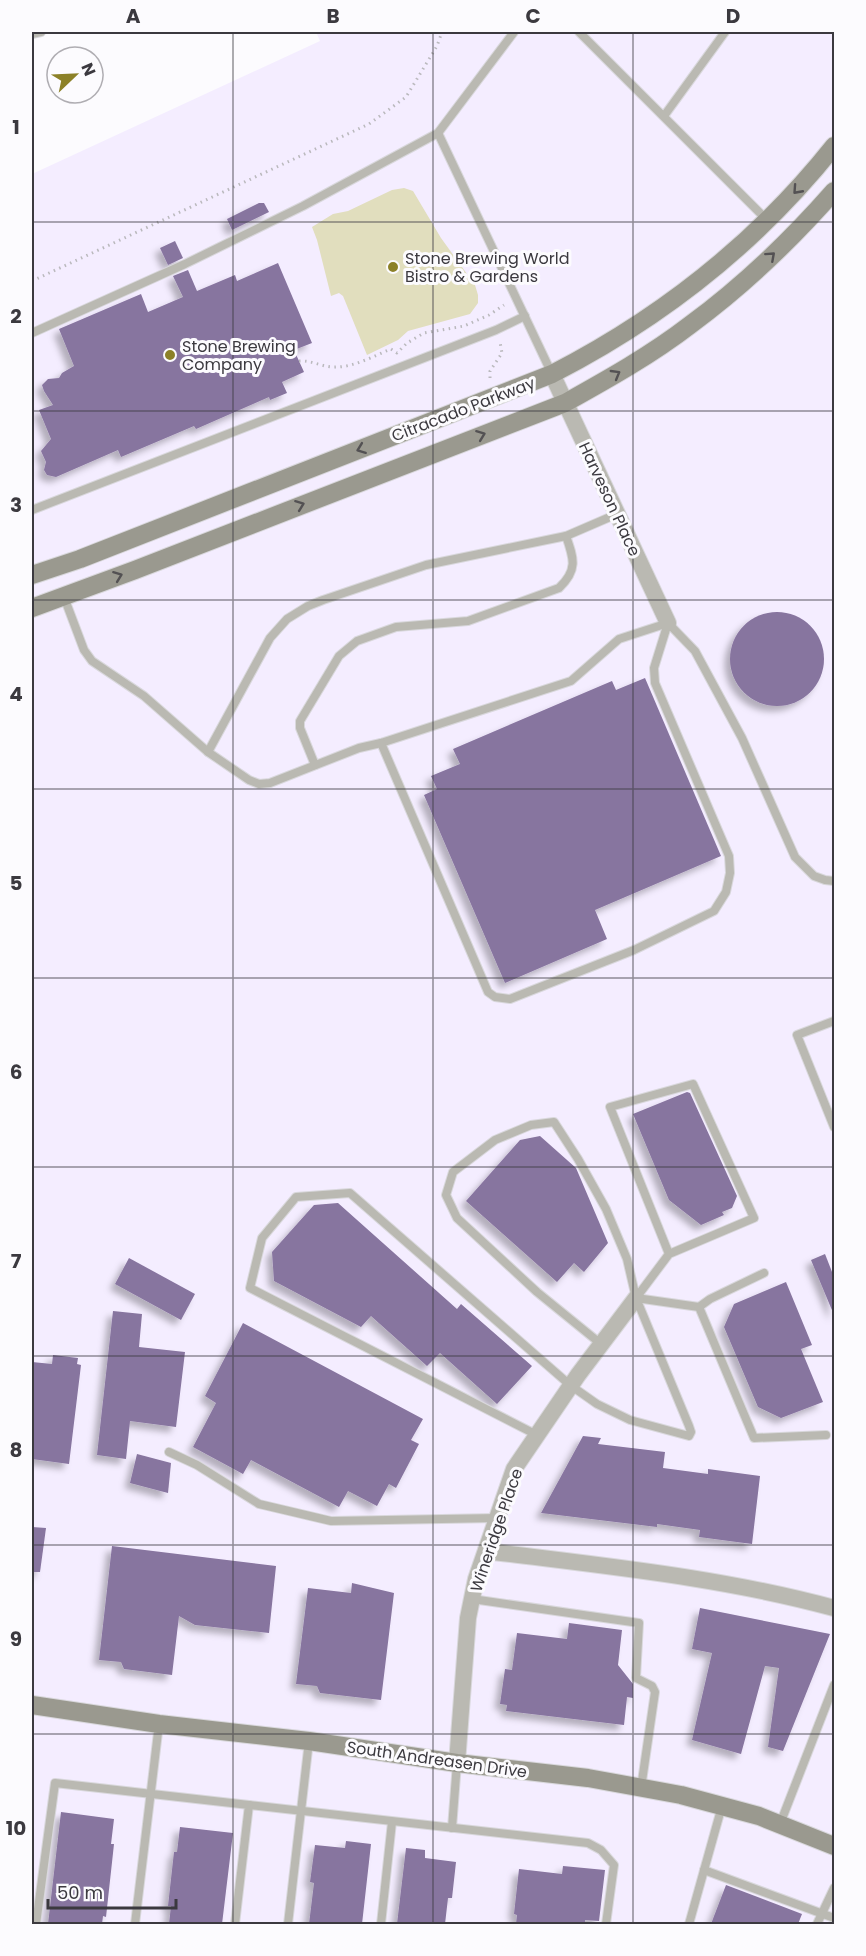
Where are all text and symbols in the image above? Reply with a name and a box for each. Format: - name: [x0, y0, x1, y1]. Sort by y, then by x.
- text: A: [126, 2, 141, 30]
- text: B: [326, 2, 340, 30]
- text: C: [525, 2, 541, 30]
- text: D: [726, 2, 740, 30]
- north arrow: [45, 45, 105, 105]
- text: N: [75, 59, 101, 79]
- text: 1: [12, 113, 20, 141]
- one-way arrow: [793, 184, 804, 194]
- place label: Stone Brewing World Bistro & Gardens: [405, 247, 570, 288]
- one-way arrow: [764, 252, 775, 263]
- marker: Stone Brewing World Bistro & Gardens: [386, 260, 400, 274]
- text: 2: [10, 302, 22, 330]
- place label: Stone Brewing Company: [182, 335, 296, 376]
- marker: Stone Brewing Company: [163, 348, 177, 362]
- one-way arrow: [610, 370, 620, 381]
- street label: Citracado Parkway: [388, 371, 538, 447]
- one-way arrow: [475, 429, 485, 442]
- street label: Harveson Place: [573, 438, 646, 560]
- one-way arrow: [356, 442, 367, 454]
- text: 3: [10, 491, 22, 519]
- one-way arrow: [294, 499, 305, 512]
- one-way arrow: [113, 571, 123, 584]
- text: 4: [9, 680, 23, 708]
- text: 5: [10, 869, 23, 897]
- text: 6: [10, 1058, 22, 1086]
- text: 7: [11, 1247, 22, 1275]
- text: 8: [10, 1436, 22, 1464]
- street label: Wineridge Place: [465, 1465, 528, 1595]
- text: 9: [10, 1625, 22, 1653]
- street label: South Andreasen Drive: [345, 1735, 529, 1784]
- text: 10: [6, 1814, 26, 1842]
- scale bar: [48, 1872, 176, 1910]
- text: 50 m: [57, 1880, 103, 1905]

